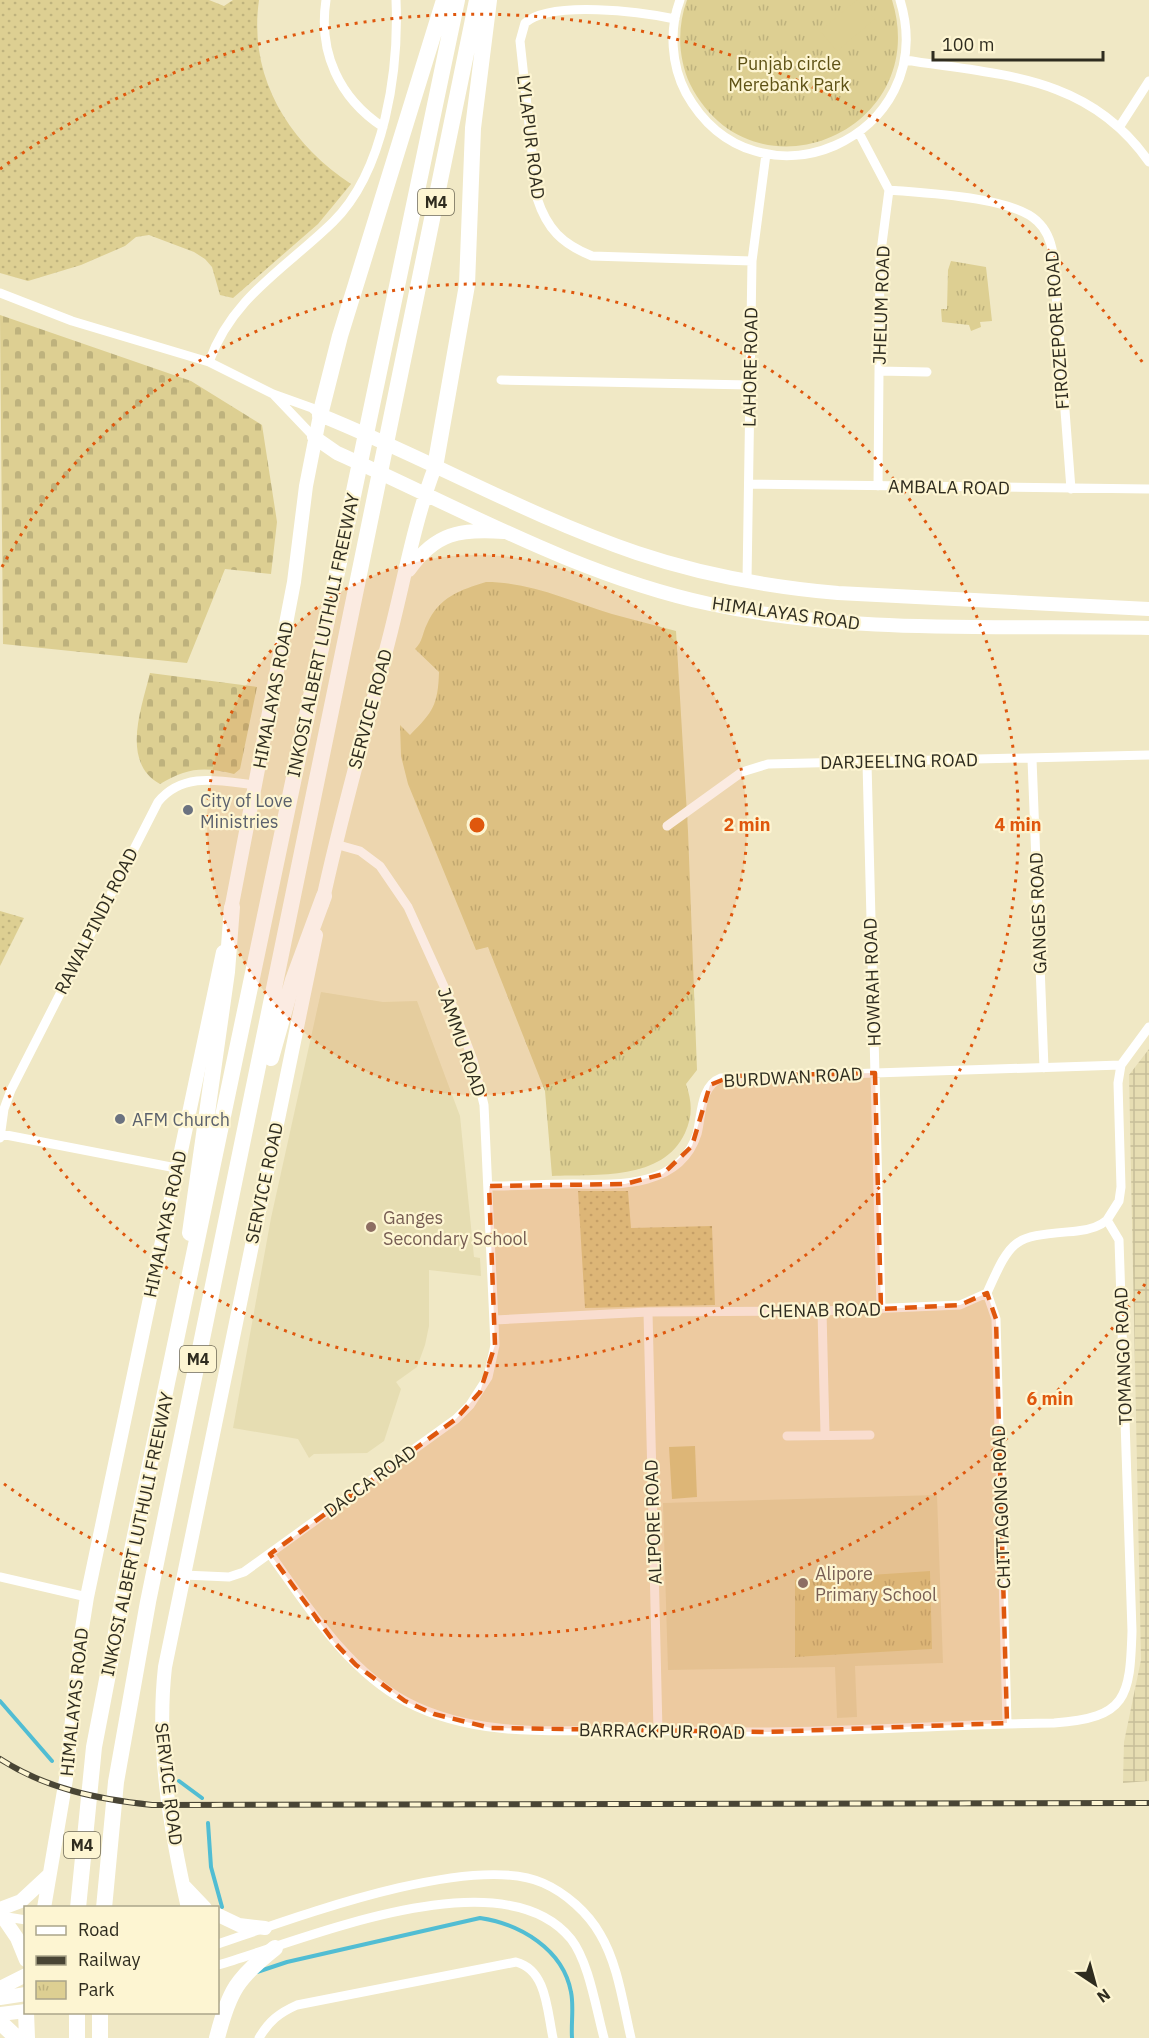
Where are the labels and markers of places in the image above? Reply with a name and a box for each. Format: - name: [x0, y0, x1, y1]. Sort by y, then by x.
- place label: City of Love Ministries: [200, 789, 293, 833]
- marker: City of Love Ministries: [181, 803, 195, 817]
- centre of rings: [467, 815, 487, 835]
- place label: AFM Church: [132, 1108, 230, 1131]
- marker: AFM Church: [113, 1112, 127, 1126]
- place label: Ganges Secondary School: [383, 1206, 528, 1250]
- marker: Ganges Secondary School: [364, 1220, 378, 1234]
- place label: Alipore Primary School: [815, 1562, 937, 1606]
- marker: Alipore Primary School: [796, 1576, 810, 1590]

